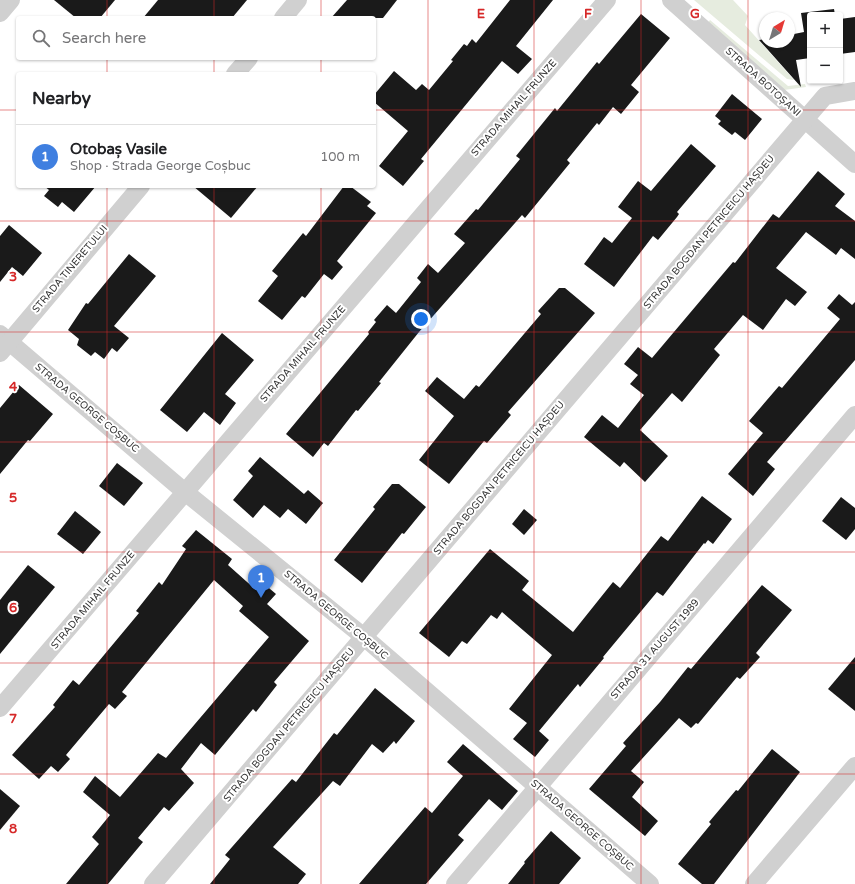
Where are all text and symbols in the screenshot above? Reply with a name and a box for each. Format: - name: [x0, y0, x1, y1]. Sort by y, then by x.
- text: E: [477, 6, 485, 22]
- text: F: [584, 6, 592, 22]
- text: G: [690, 6, 700, 22]
- north arrow: [759, 12, 795, 48]
- map controls: [807, 12, 843, 84]
- button: +: [807, 12, 843, 48]
- search box: [16, 16, 376, 60]
- icon: search: [30, 27, 52, 49]
- text: Search here: [62, 29, 146, 47]
- street label: STRADA BOTOȘANI: [723, 45, 803, 119]
- button: −: [807, 48, 843, 84]
- street label: STRADA MIHAIL FRUNZE: [469, 57, 559, 159]
- text: Nearby: [32, 88, 91, 109]
- text: Otobaș Vasile: [70, 140, 167, 158]
- text: 1: [41, 149, 49, 165]
- text: 100 m: [320, 149, 360, 165]
- street label: STRADA BOGDAN PETRICEICU HAȘDEU: [641, 153, 777, 311]
- text: Shop · Strada George Coșbuc: [70, 158, 251, 174]
- street label: STRADA TINERETULUI: [30, 223, 110, 315]
- text: 3: [9, 269, 17, 285]
- street label: STRADA MIHAIL FRUNZE: [258, 303, 348, 405]
- your location: [411, 309, 431, 329]
- street label: STRADA GEORGE COȘBUC: [33, 361, 141, 455]
- text: 4: [9, 379, 18, 395]
- street label: STRADA BOGDAN PETRICEICU HAȘDEU: [431, 399, 567, 557]
- text: 5: [9, 490, 17, 506]
- street label: STRADA MIHAIL FRUNZE: [48, 549, 138, 651]
- pin: 1: [248, 565, 274, 598]
- street label: STRADA GEORGE COȘBUC: [282, 568, 390, 662]
- street label: STRADA 31 AUGUST 1989: [608, 597, 702, 701]
- text: 6: [9, 600, 17, 616]
- street label: STRADA BOGDAN PETRICEICU HAȘDEU: [221, 646, 357, 804]
- text: 7: [9, 711, 17, 727]
- street label: STRADA GEORGE COȘBUC: [528, 777, 636, 873]
- text: 8: [9, 821, 17, 837]

